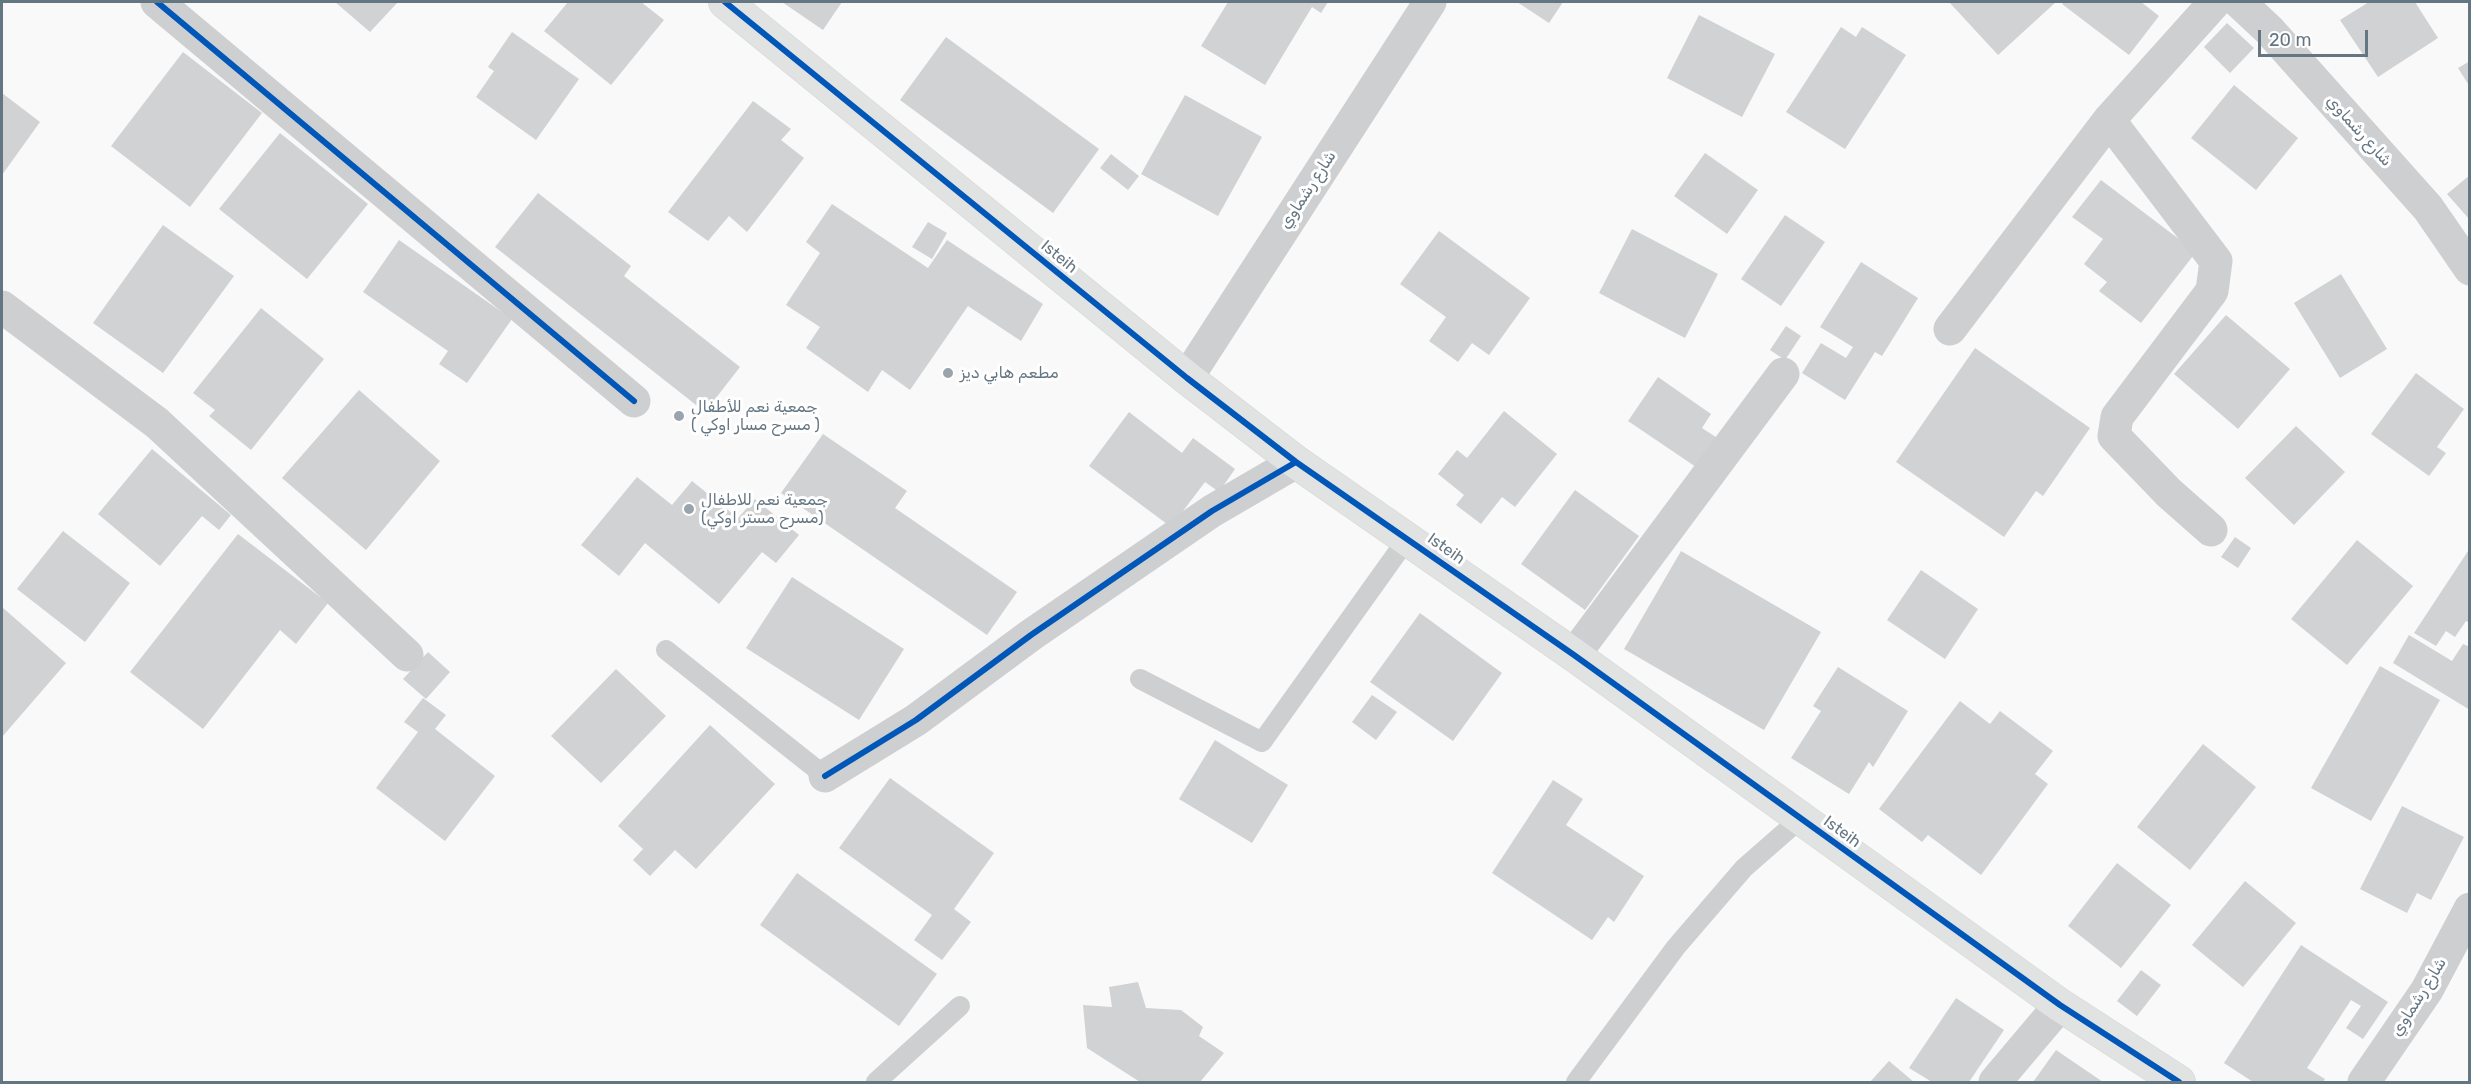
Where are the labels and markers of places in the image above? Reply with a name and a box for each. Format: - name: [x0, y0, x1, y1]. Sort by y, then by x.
- place label: مطعم هابي ديز: [960, 363, 1059, 383]
- marker: مطعم هابي ديز: [941, 366, 955, 380]
- place label: جمعية نعم للأطفال ( مسرح مسار اوكي ): [691, 397, 820, 435]
- marker: جمعية نعم للأطفال ( مسرح مسار اوكي ): [672, 409, 686, 423]
- place label: جمعية نعم للاطفال (مسرح مستر اوكي): [701, 490, 828, 528]
- marker: جمعية نعم للاطفال (مسرح مستر اوكي): [682, 502, 696, 516]

